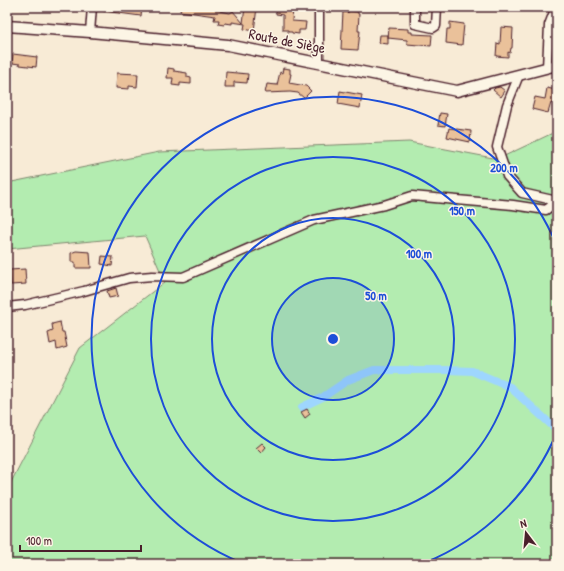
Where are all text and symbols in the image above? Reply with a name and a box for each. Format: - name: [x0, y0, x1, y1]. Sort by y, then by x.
- street label: Route de Siège: [247, 23, 327, 58]
- text: 200 m: [490, 159, 518, 176]
- text: 150 m: [449, 202, 475, 219]
- text: 100 m: [406, 245, 432, 262]
- text: 50 m: [365, 287, 387, 304]
- centre of rings: [326, 332, 340, 346]
- north arrow: [506, 513, 546, 553]
- text: N: [518, 516, 528, 531]
- scale bar: [20, 527, 141, 553]
- text: 100 m: [26, 532, 52, 549]

